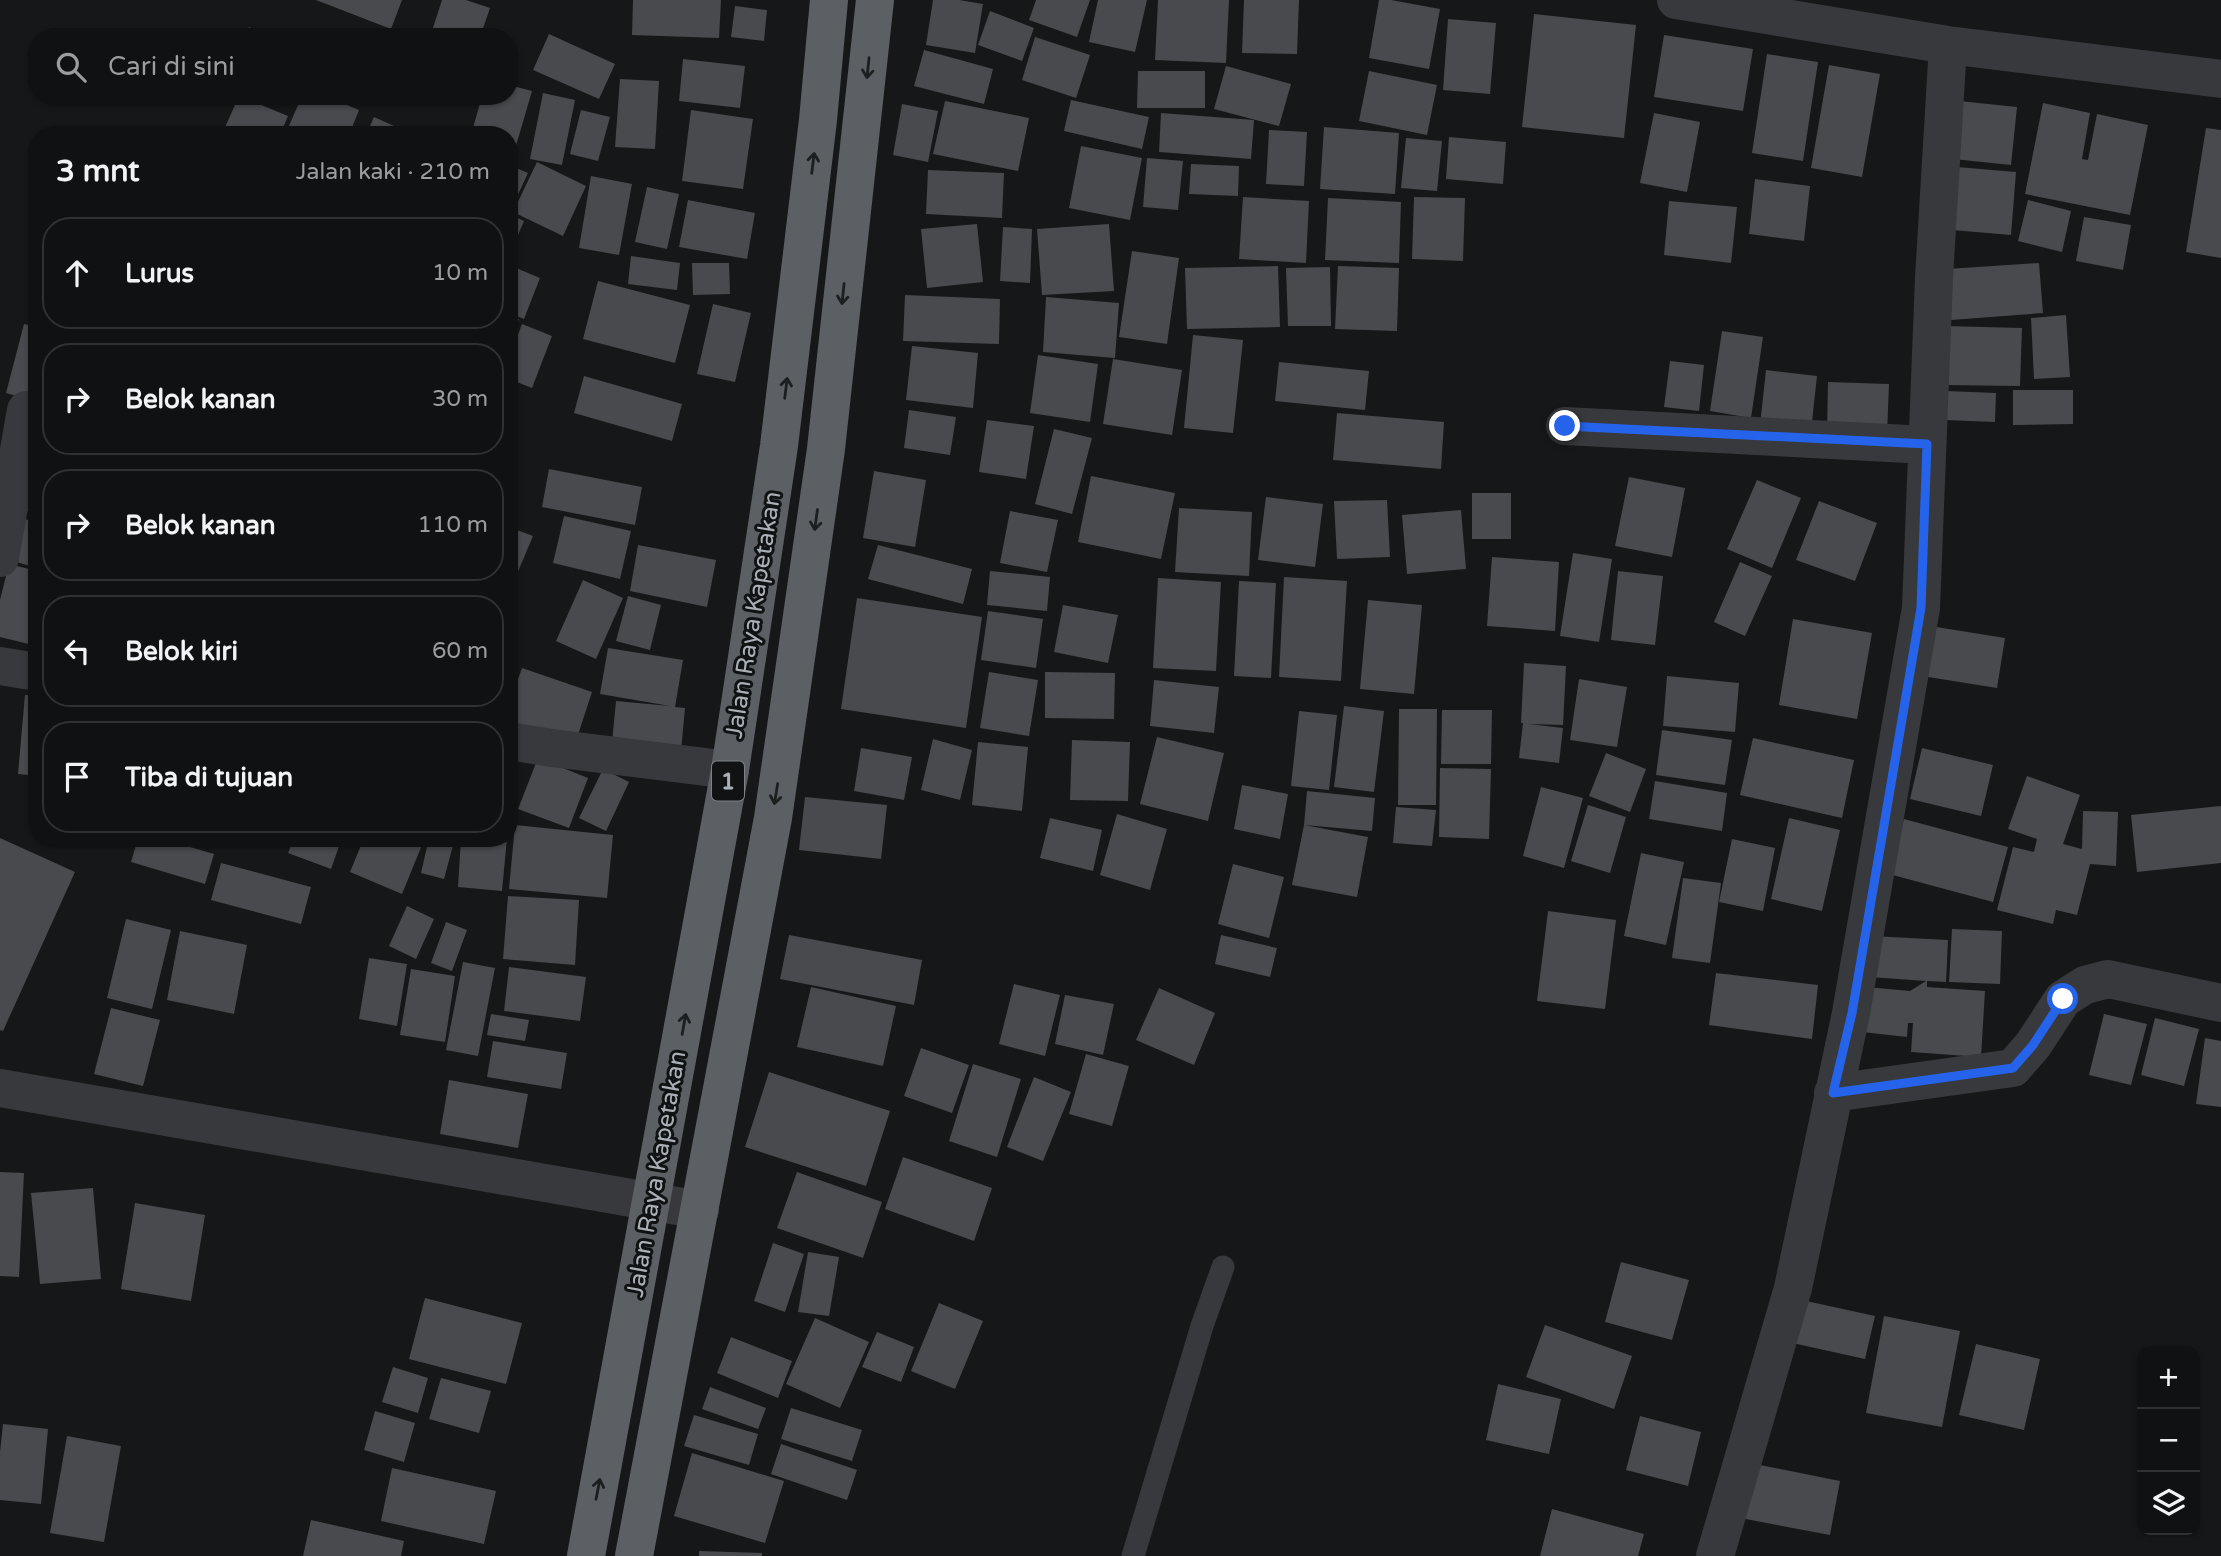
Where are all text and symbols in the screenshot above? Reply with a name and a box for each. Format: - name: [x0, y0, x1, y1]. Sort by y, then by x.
- search box: [28, 28, 518, 105]
- icon: search: [52, 48, 90, 86]
- text: Cari di sini: [108, 51, 235, 82]
- one-way arrow: [861, 56, 874, 79]
- one-way arrow: [806, 152, 819, 174]
- text: 3 mnt: [56, 153, 140, 190]
- text: Jalan kaki · 210 m: [296, 158, 490, 186]
- icon: ahead: [58, 254, 96, 292]
- text: Lurus: [125, 258, 194, 289]
- text: 10 m: [432, 259, 488, 287]
- one-way arrow: [836, 282, 849, 305]
- one-way arrow: [779, 378, 792, 400]
- icon: right: [58, 380, 96, 418]
- text: Belok kanan: [125, 384, 276, 415]
- text: 30 m: [432, 385, 488, 413]
- route end: [1549, 410, 1580, 441]
- street label: Jalan Raya Kapetakan: [720, 489, 787, 741]
- icon: right: [58, 506, 96, 544]
- one-way arrow: [809, 508, 822, 531]
- text: Belok kanan: [125, 510, 276, 541]
- text: 110 m: [418, 511, 488, 539]
- icon: left: [58, 632, 96, 670]
- text: Belok kiri: [125, 636, 238, 667]
- text: 60 m: [432, 637, 488, 665]
- icon: arrive: [58, 758, 96, 796]
- text: Tiba di tujuan: [125, 762, 293, 793]
- road number: 1: [712, 762, 744, 800]
- one-way arrow: [769, 782, 782, 804]
- route start: [2047, 983, 2078, 1014]
- one-way arrow: [678, 1013, 691, 1036]
- street label: Jalan Raya Kapetakan: [621, 1049, 692, 1300]
- map controls: [2137, 1346, 2200, 1535]
- button: +: [2137, 1346, 2200, 1409]
- button: −: [2137, 1409, 2200, 1472]
- button: layers: [2137, 1472, 2200, 1535]
- one-way arrow: [592, 1478, 605, 1501]

